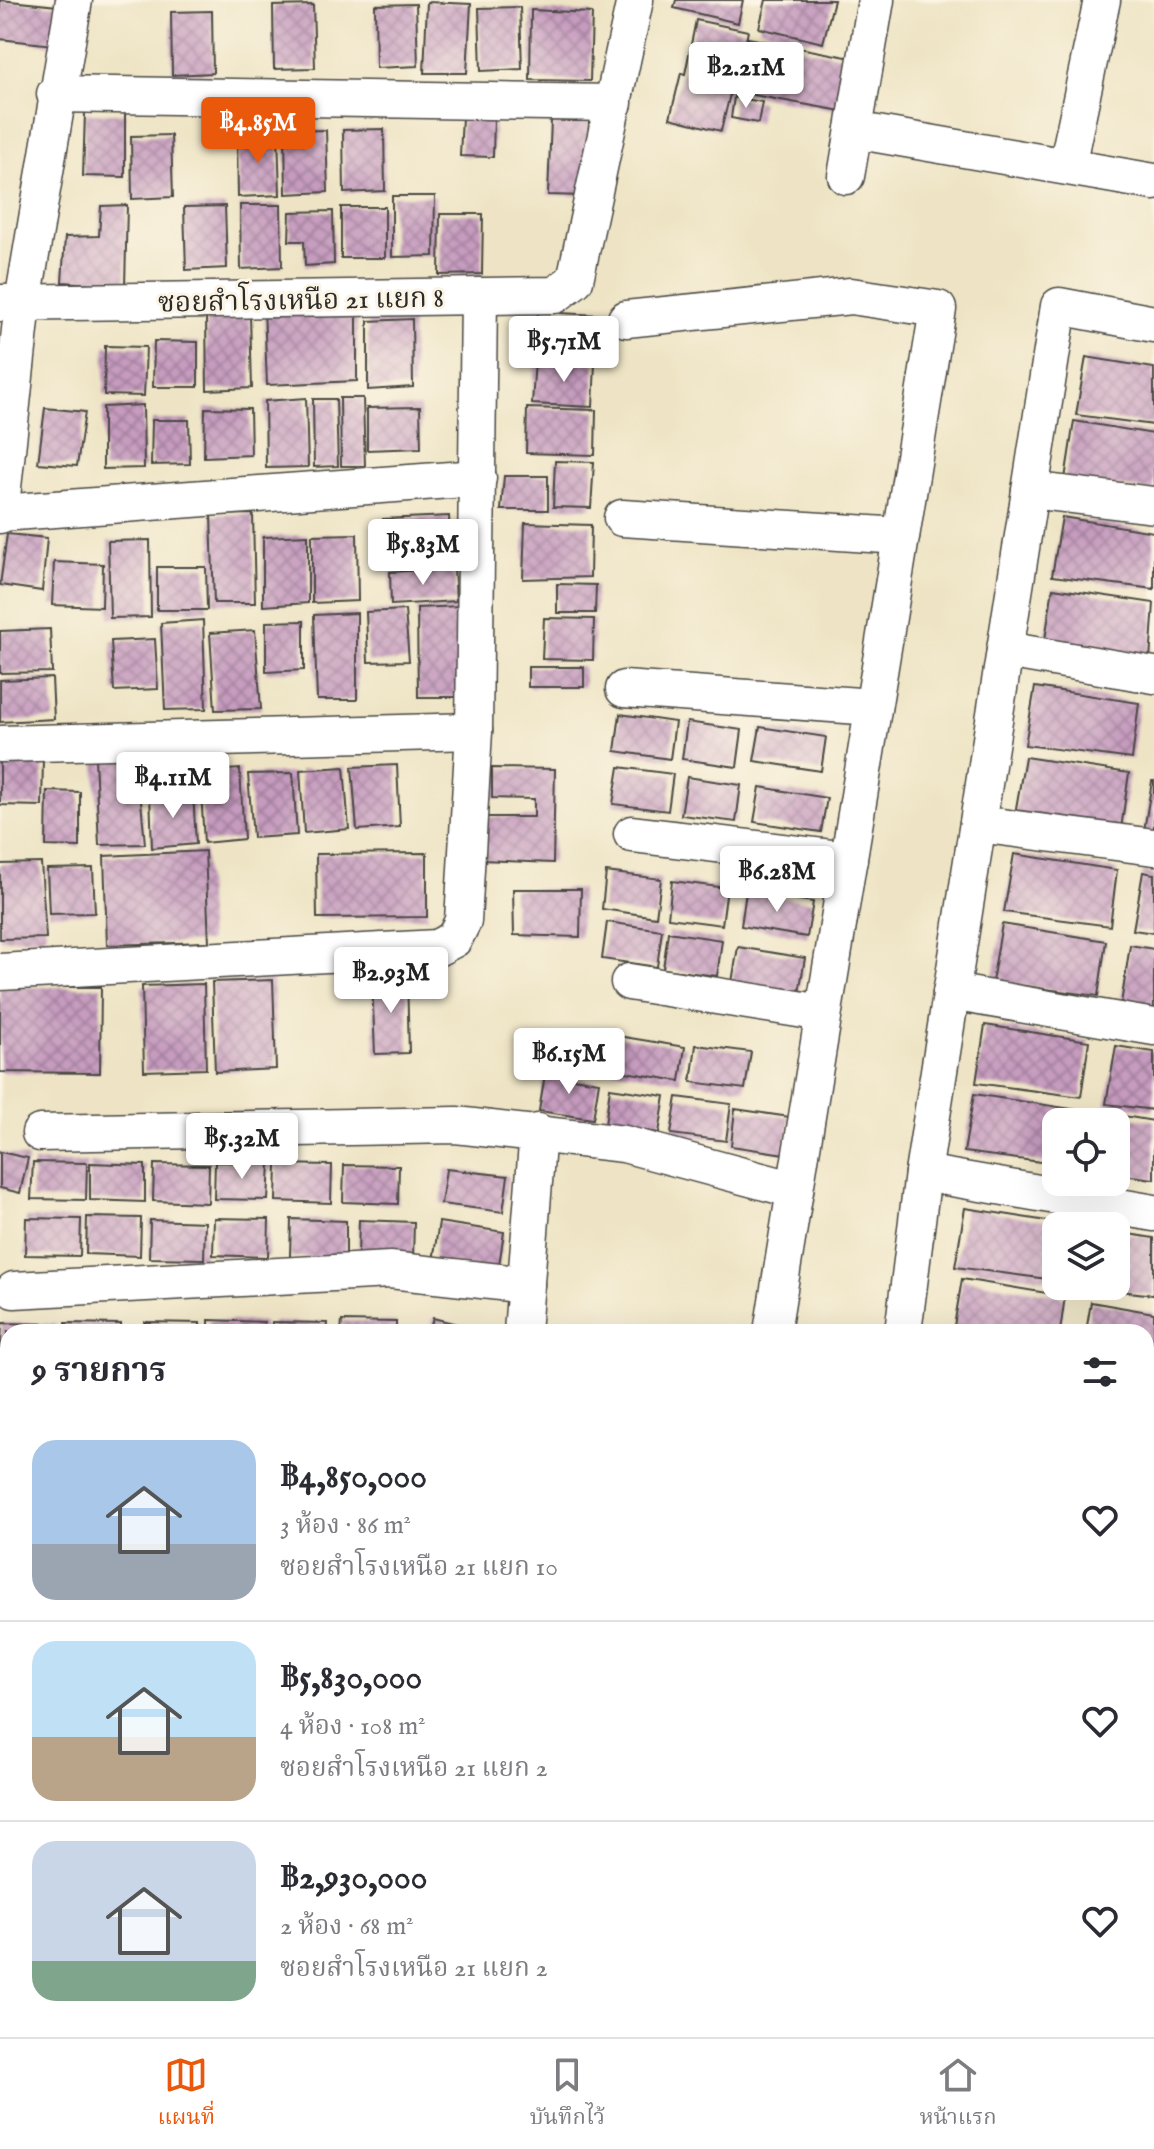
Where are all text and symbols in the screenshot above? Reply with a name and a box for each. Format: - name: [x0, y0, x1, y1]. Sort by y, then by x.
- pin: ฿2.21M: [681, 42, 811, 110]
- text: ฿2.21M: [707, 51, 785, 84]
- pin: ฿4.85M: [193, 97, 323, 165]
- text: ฿4.85M: [219, 106, 297, 139]
- street label: ซอยสำโรงเหนือ 21 แยก 8: [158, 278, 444, 321]
- pin: ฿5.71M: [499, 316, 629, 384]
- text: ฿5.71M: [527, 325, 601, 358]
- pin: ฿5.83M: [358, 519, 488, 587]
- text: ฿5.83M: [386, 528, 460, 561]
- pin: ฿4.11M: [108, 752, 238, 820]
- text: ฿4.11M: [134, 761, 212, 794]
- pin: ฿6.28M: [712, 846, 842, 914]
- text: ฿6.28M: [738, 855, 816, 888]
- pin: ฿2.93M: [326, 947, 456, 1015]
- text: ฿2.93M: [352, 956, 430, 989]
- pin: ฿6.15M: [504, 1028, 634, 1096]
- text: ฿6.15M: [532, 1037, 606, 1070]
- map controls: [1042, 1108, 1130, 1300]
- button: locate: [1042, 1108, 1130, 1196]
- pin: ฿5.32M: [177, 1113, 307, 1181]
- text: ฿5.32M: [204, 1122, 280, 1155]
- button: layers: [1042, 1212, 1130, 1300]
- text: 9 รายการ: [32, 1350, 166, 1393]
- icon: filters: [1078, 1350, 1122, 1394]
- text: ฿4,850,000: [280, 1456, 427, 1499]
- icon: home: [96, 1472, 192, 1568]
- icon: heart: [1078, 1498, 1122, 1542]
- text: 3 ห้อง · 86 m²: [280, 1509, 411, 1542]
- text: ซอยสำโรงเหนือ 21 แยก 10: [280, 1551, 558, 1584]
- text: ฿5,830,000: [280, 1657, 422, 1700]
- icon: home: [96, 1673, 192, 1769]
- icon: heart: [1078, 1699, 1122, 1743]
- text: 4 ห้อง · 108 m²: [280, 1710, 425, 1743]
- text: ซอยสำโรงเหนือ 21 แยก 2: [280, 1752, 548, 1785]
- text: ฿2,930,000: [280, 1857, 427, 1900]
- icon: home: [96, 1873, 192, 1969]
- icon: heart: [1078, 1899, 1122, 1943]
- text: 2 ห้อง · 68 m²: [280, 1910, 414, 1943]
- text: ซอยสำโรงเหนือ 21 แยก 2: [280, 1952, 548, 1985]
- tab: แผนที่: [157, 2053, 215, 2136]
- tab: บันทึกไว้: [530, 2053, 605, 2136]
- tab: หน้าแรก: [920, 2053, 997, 2136]

